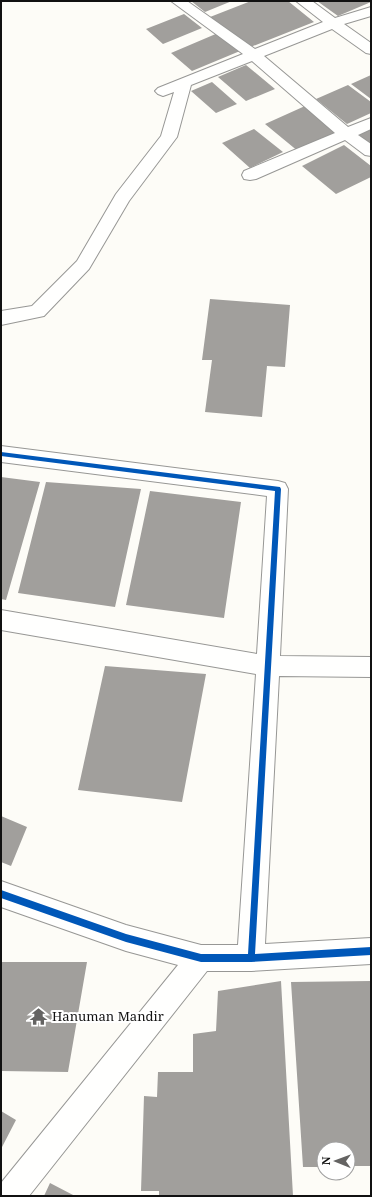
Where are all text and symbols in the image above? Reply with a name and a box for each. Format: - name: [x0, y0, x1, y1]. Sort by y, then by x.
- temple icon: Hanuman Mandir: [29, 1006, 49, 1026]
- place label: Hanuman Mandir: [52, 1007, 164, 1025]
- north arrow: [316, 1141, 356, 1181]
- text: N: [318, 1156, 333, 1165]

